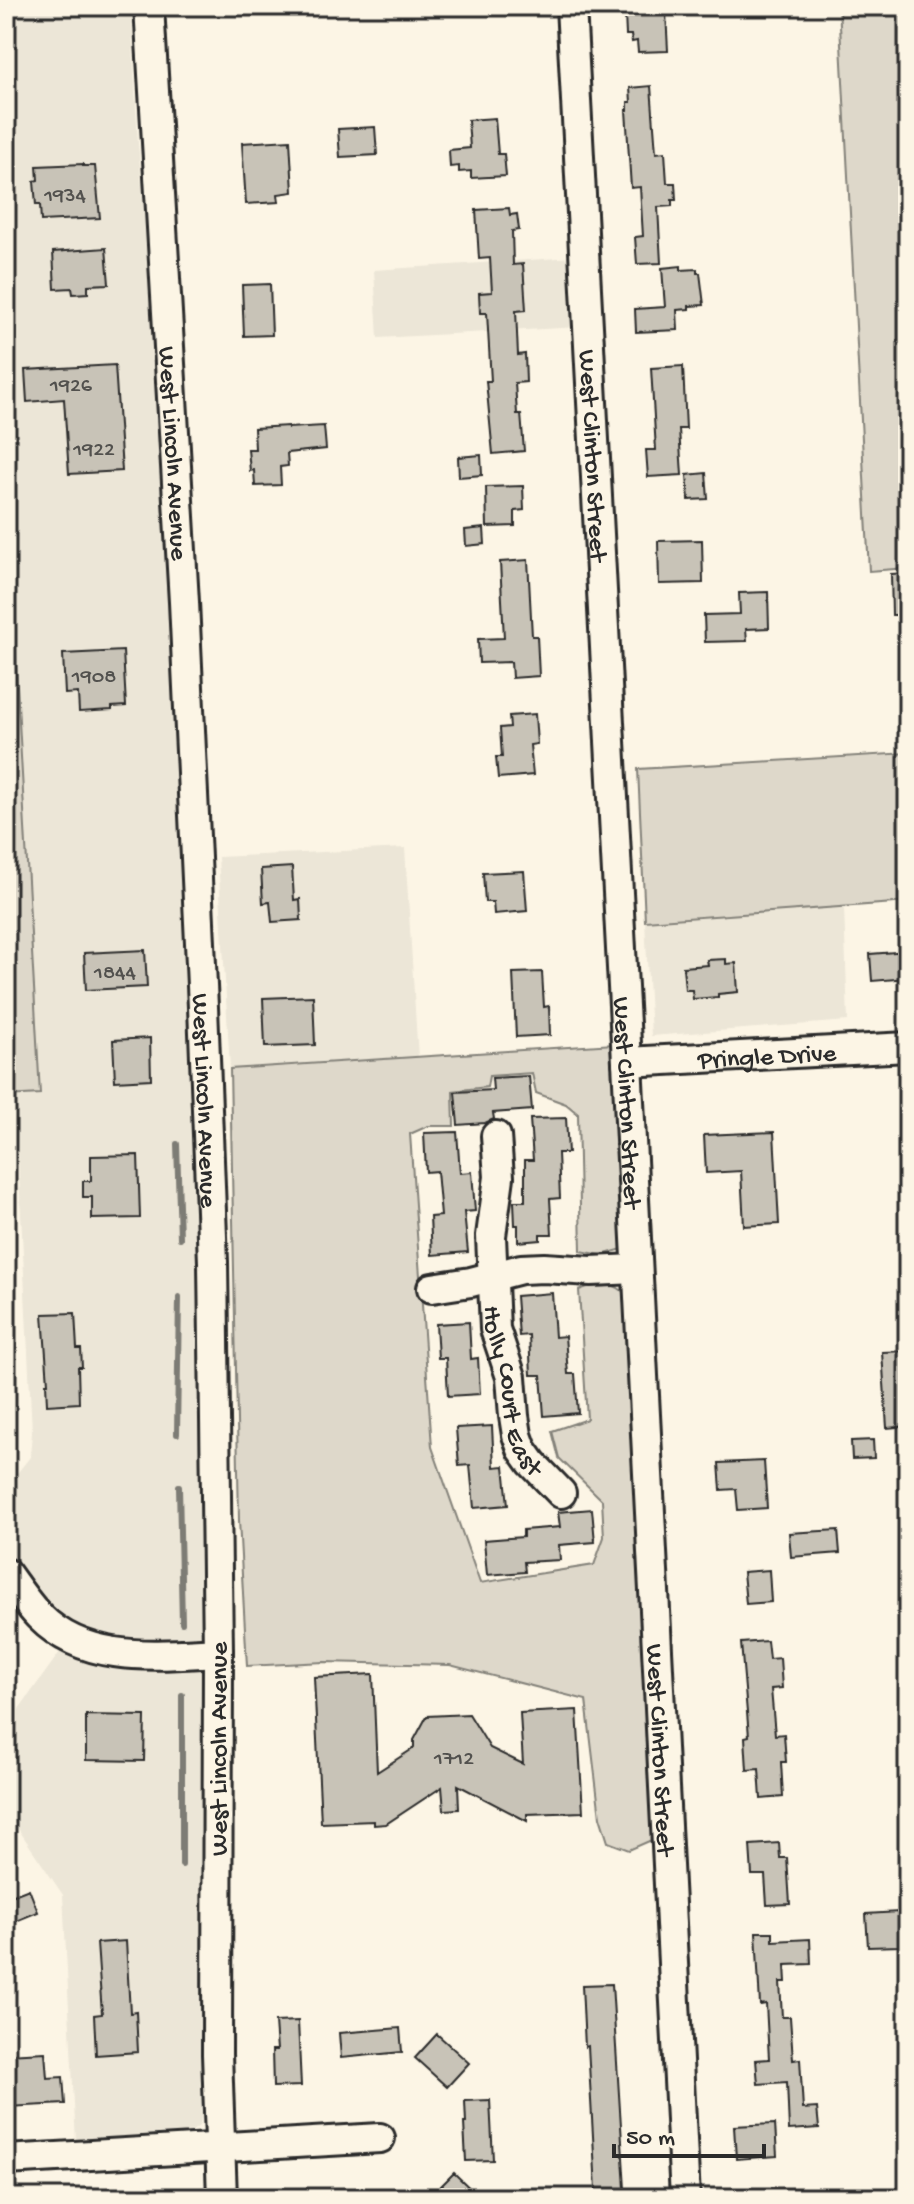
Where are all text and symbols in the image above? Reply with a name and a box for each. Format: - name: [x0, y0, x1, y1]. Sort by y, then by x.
- house number: 1934: [43, 184, 86, 210]
- street label: West Lincoln Avenue: [149, 346, 193, 562]
- street label: West Clinton Street: [569, 349, 612, 565]
- house number: 1926: [49, 374, 93, 400]
- house number: 1922: [72, 438, 115, 464]
- house number: 1908: [71, 665, 116, 691]
- house number: 1844: [93, 961, 136, 987]
- street label: West Lincoln Avenue: [182, 993, 222, 1209]
- street label: West Clinton Street: [604, 996, 646, 1212]
- street label: Pringle Drive: [696, 1040, 838, 1078]
- street label: Holly Court East: [474, 1305, 549, 1486]
- street label: West Lincoln Avenue: [206, 1641, 237, 1856]
- street label: West Clinton Street: [637, 1643, 679, 1859]
- house number: 1712: [433, 1747, 474, 1773]
- scale bar: [614, 2108, 764, 2158]
- text: 50 m: [626, 2125, 675, 2154]

